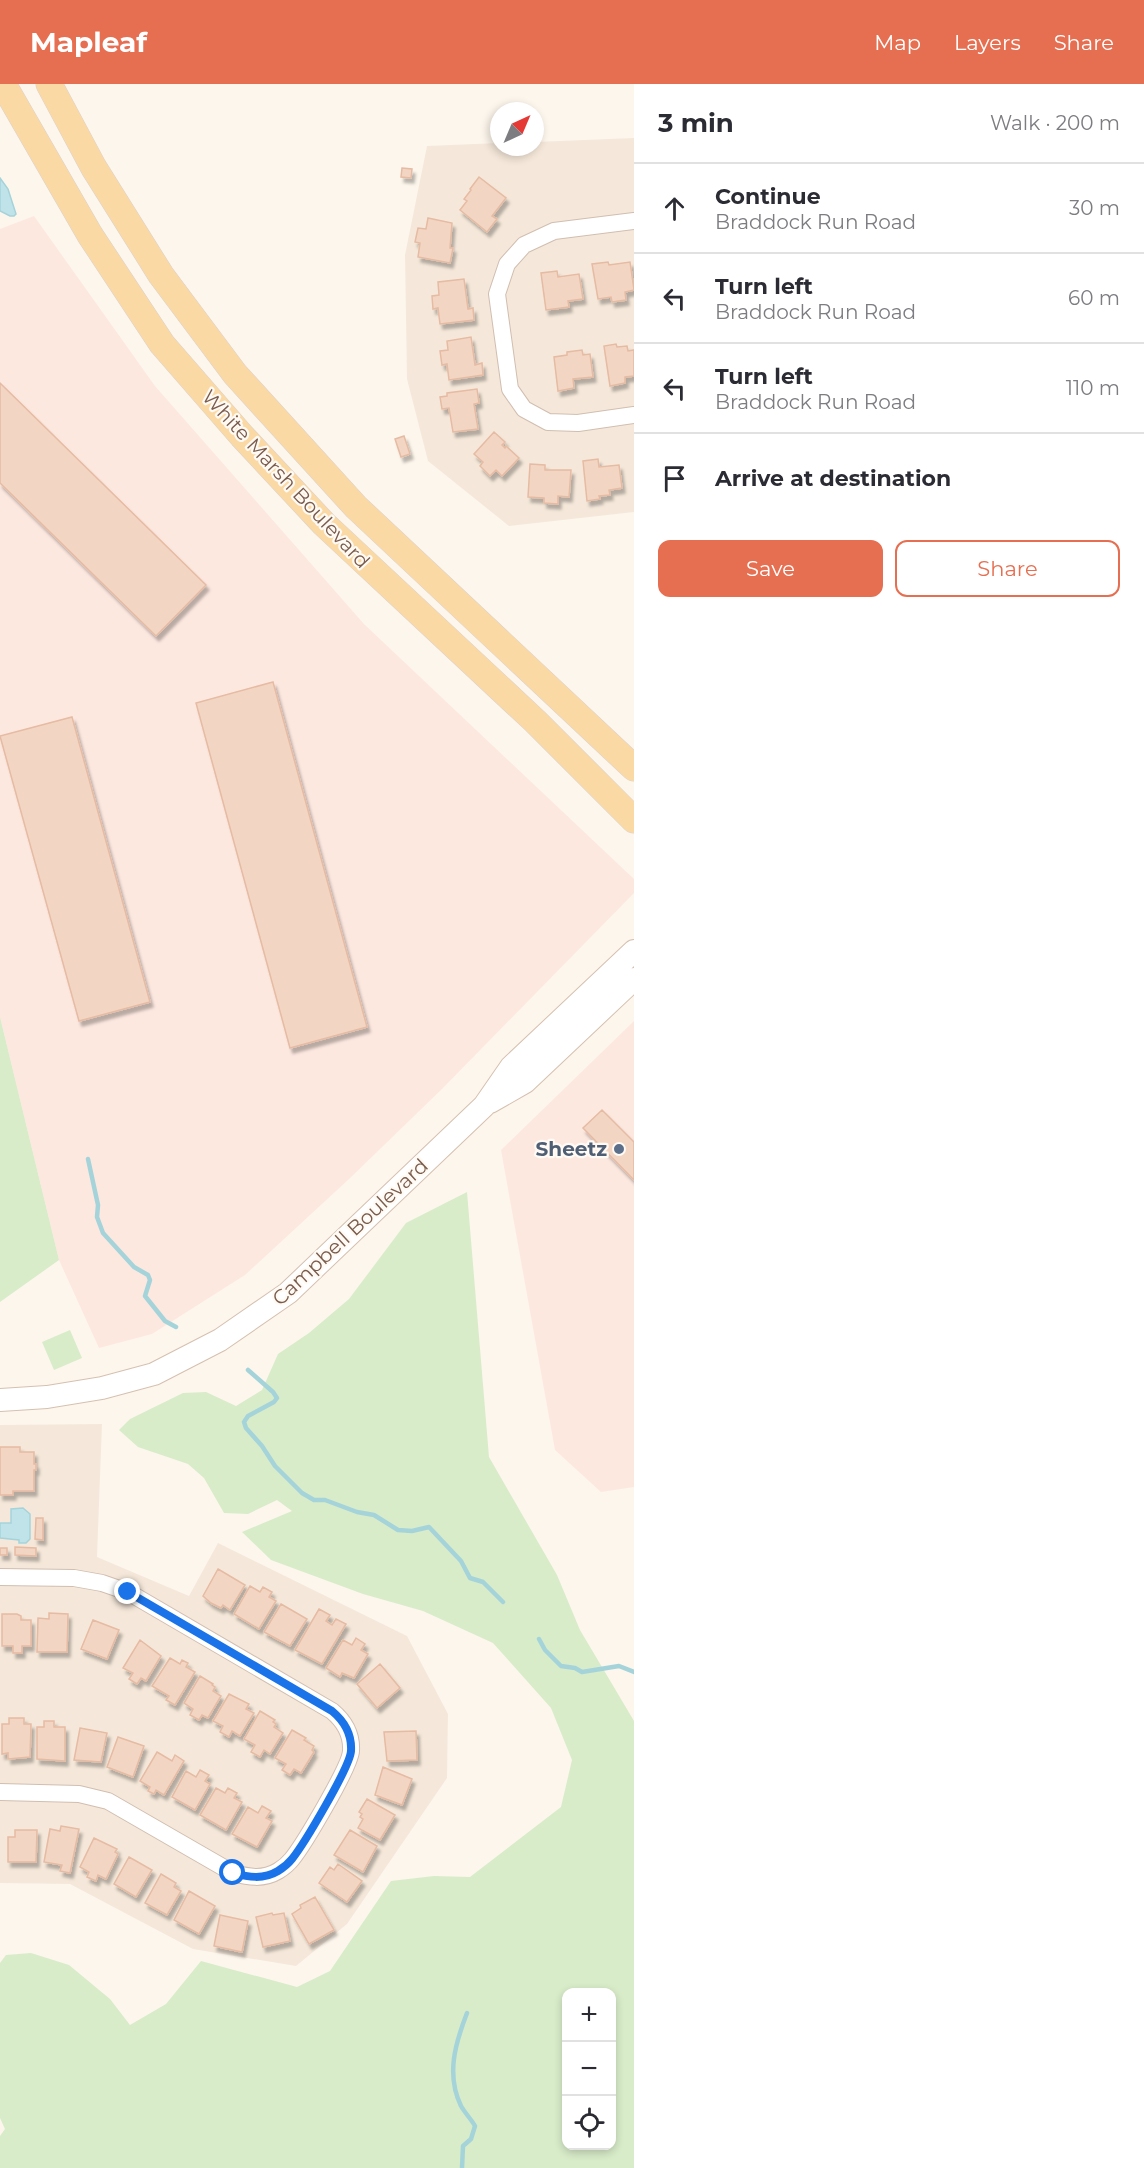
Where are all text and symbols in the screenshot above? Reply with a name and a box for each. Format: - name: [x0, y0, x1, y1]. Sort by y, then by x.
- text: Mapleaf: [30, 25, 147, 59]
- text: Map: [874, 30, 921, 55]
- text: Layers: [954, 30, 1021, 55]
- text: Share: [1054, 30, 1114, 55]
- north arrow: [490, 102, 544, 156]
- text: 3 min: [658, 107, 734, 139]
- text: Walk · 200 m: [990, 111, 1120, 135]
- text: Continue: [715, 183, 821, 210]
- icon: ahead: [658, 192, 691, 225]
- text: 30 m: [1069, 196, 1120, 220]
- text: Braddock Run Road: [715, 210, 916, 234]
- text: Turn left: [715, 273, 813, 300]
- icon: left: [658, 282, 691, 315]
- text: 60 m: [1068, 286, 1120, 310]
- text: Braddock Run Road: [715, 300, 916, 324]
- text: Turn left: [715, 363, 813, 390]
- icon: left: [658, 372, 691, 405]
- text: 110 m: [1066, 376, 1120, 400]
- street label: White Marsh Boulevard: [197, 385, 375, 573]
- text: Braddock Run Road: [715, 390, 916, 414]
- icon: arrive: [658, 462, 691, 495]
- text: Arrive at destination: [715, 465, 951, 492]
- button: Save: [658, 540, 883, 597]
- button: Share: [895, 540, 1120, 597]
- place label: Sheetz: [536, 1137, 607, 1161]
- marker: Sheetz: [612, 1142, 626, 1156]
- street label: Campbell Boulevard: [267, 1154, 433, 1310]
- route end: [114, 1578, 140, 1604]
- route start: [219, 1859, 245, 1885]
- map controls: [562, 1988, 616, 2150]
- button: +: [562, 1988, 616, 2042]
- button: −: [562, 2042, 616, 2096]
- button: locate: [562, 2096, 616, 2150]

